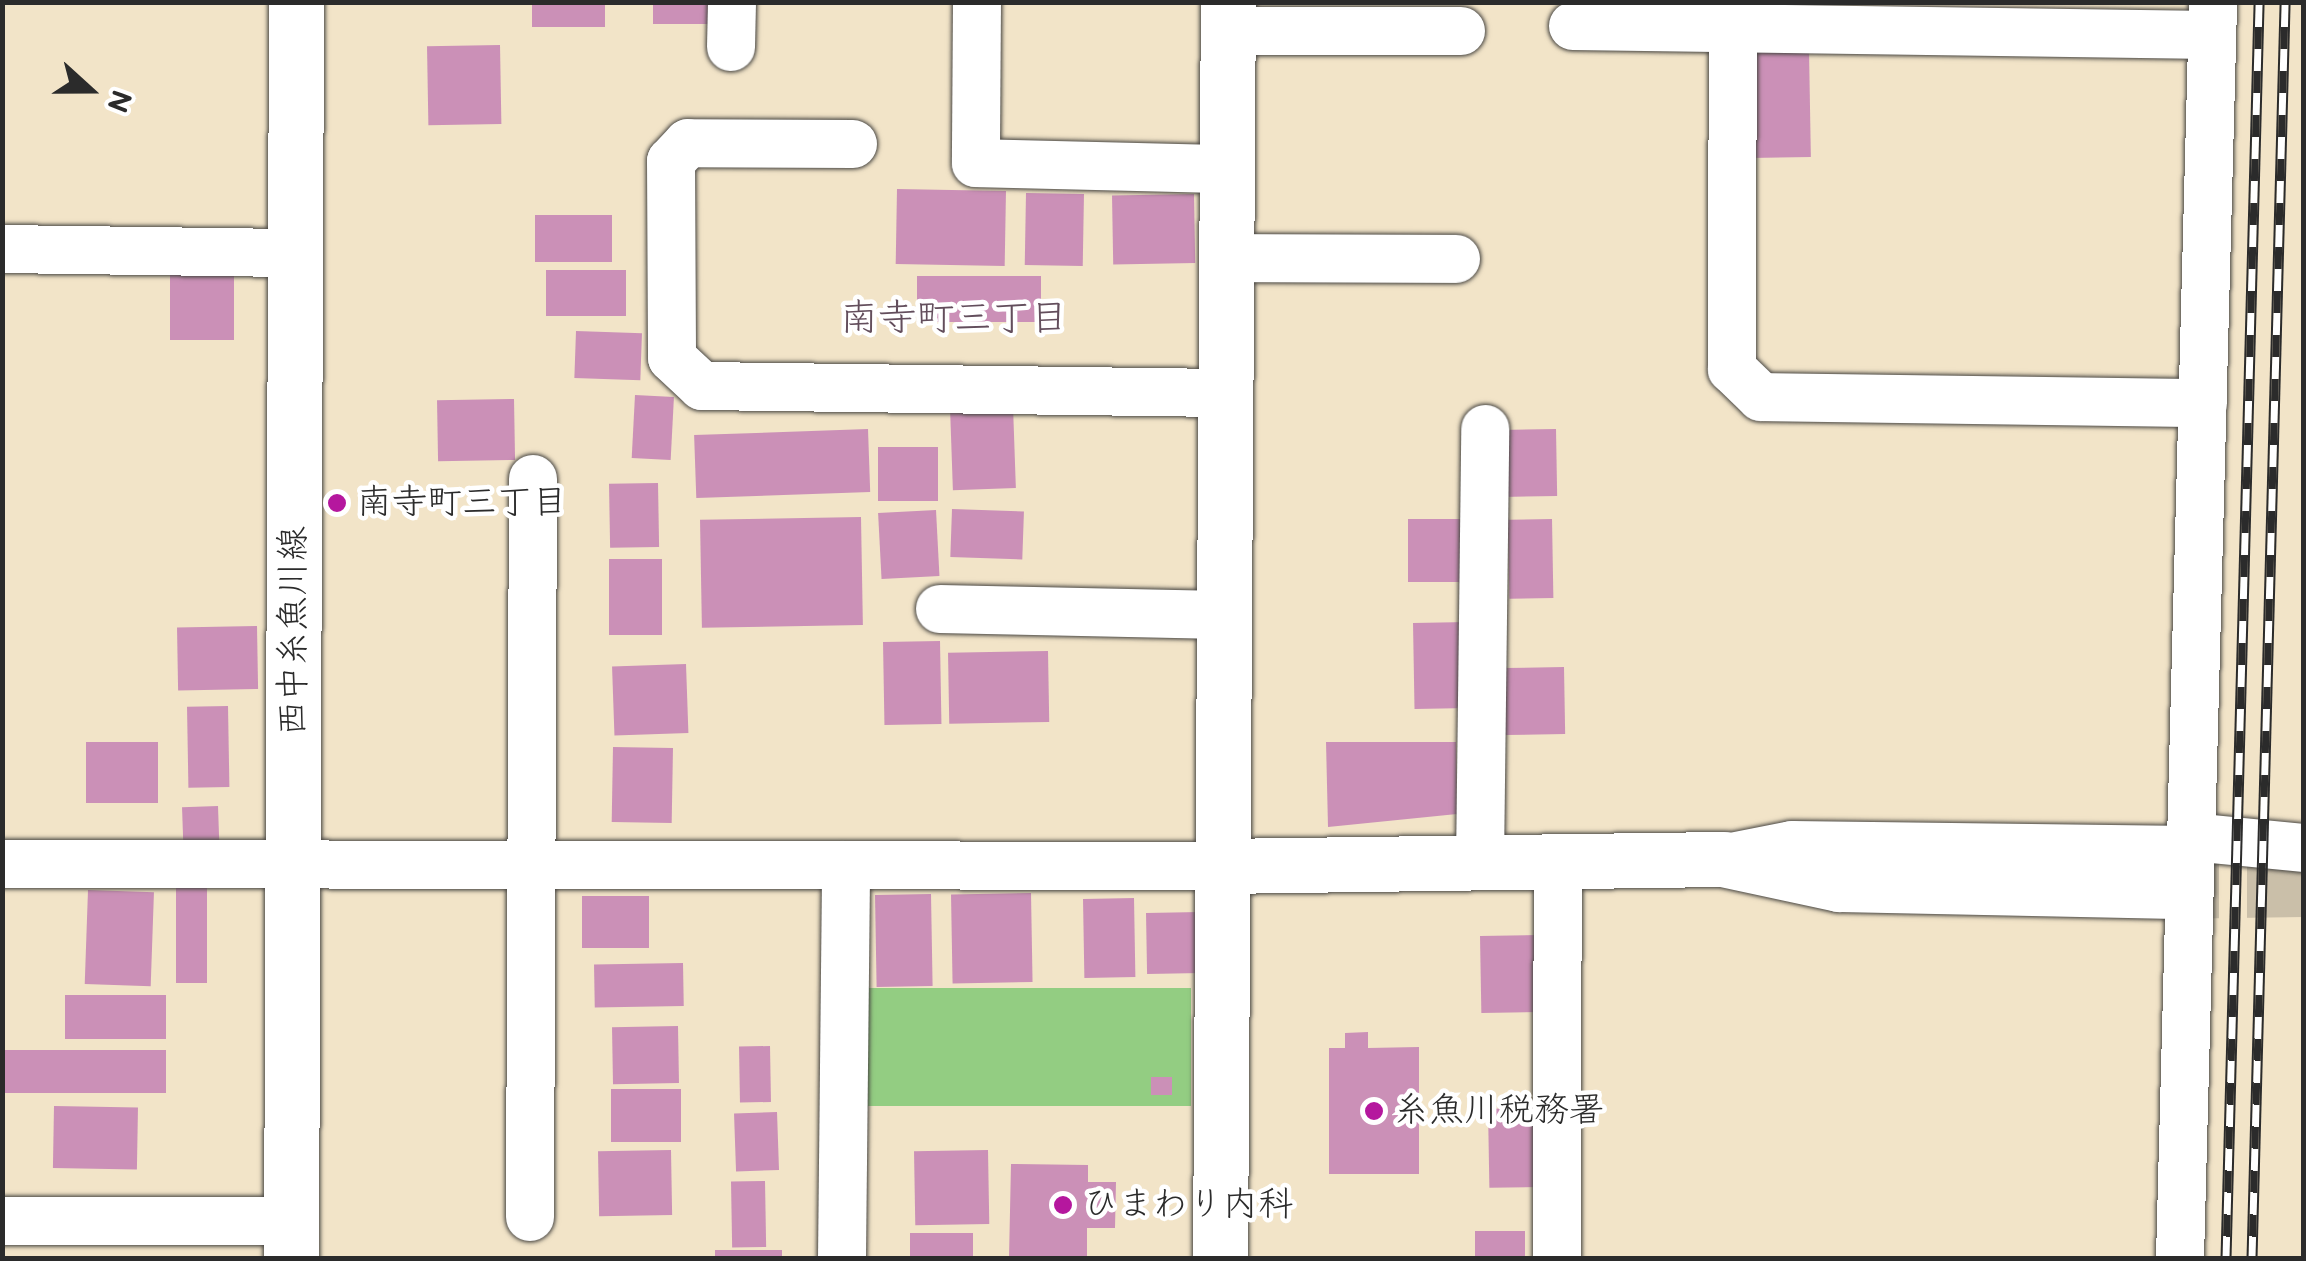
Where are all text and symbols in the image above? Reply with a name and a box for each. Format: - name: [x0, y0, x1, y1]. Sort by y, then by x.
- north arrow: [40, 40, 140, 140]
- text: N: [99, 85, 138, 117]
- district label: 南寺町三丁目: [840, 296, 1068, 342]
- place label: 南寺町三丁目: [357, 482, 567, 524]
- marker: 南寺町三丁目: [326, 492, 348, 514]
- street label: 西中糸魚川線: [273, 526, 315, 736]
- place label: 糸魚川税務署: [1394, 1090, 1604, 1132]
- marker: 糸魚川税務署: [1363, 1100, 1385, 1122]
- place label: ひまわり内科: [1083, 1184, 1293, 1226]
- marker: ひまわり内科: [1052, 1194, 1074, 1216]

